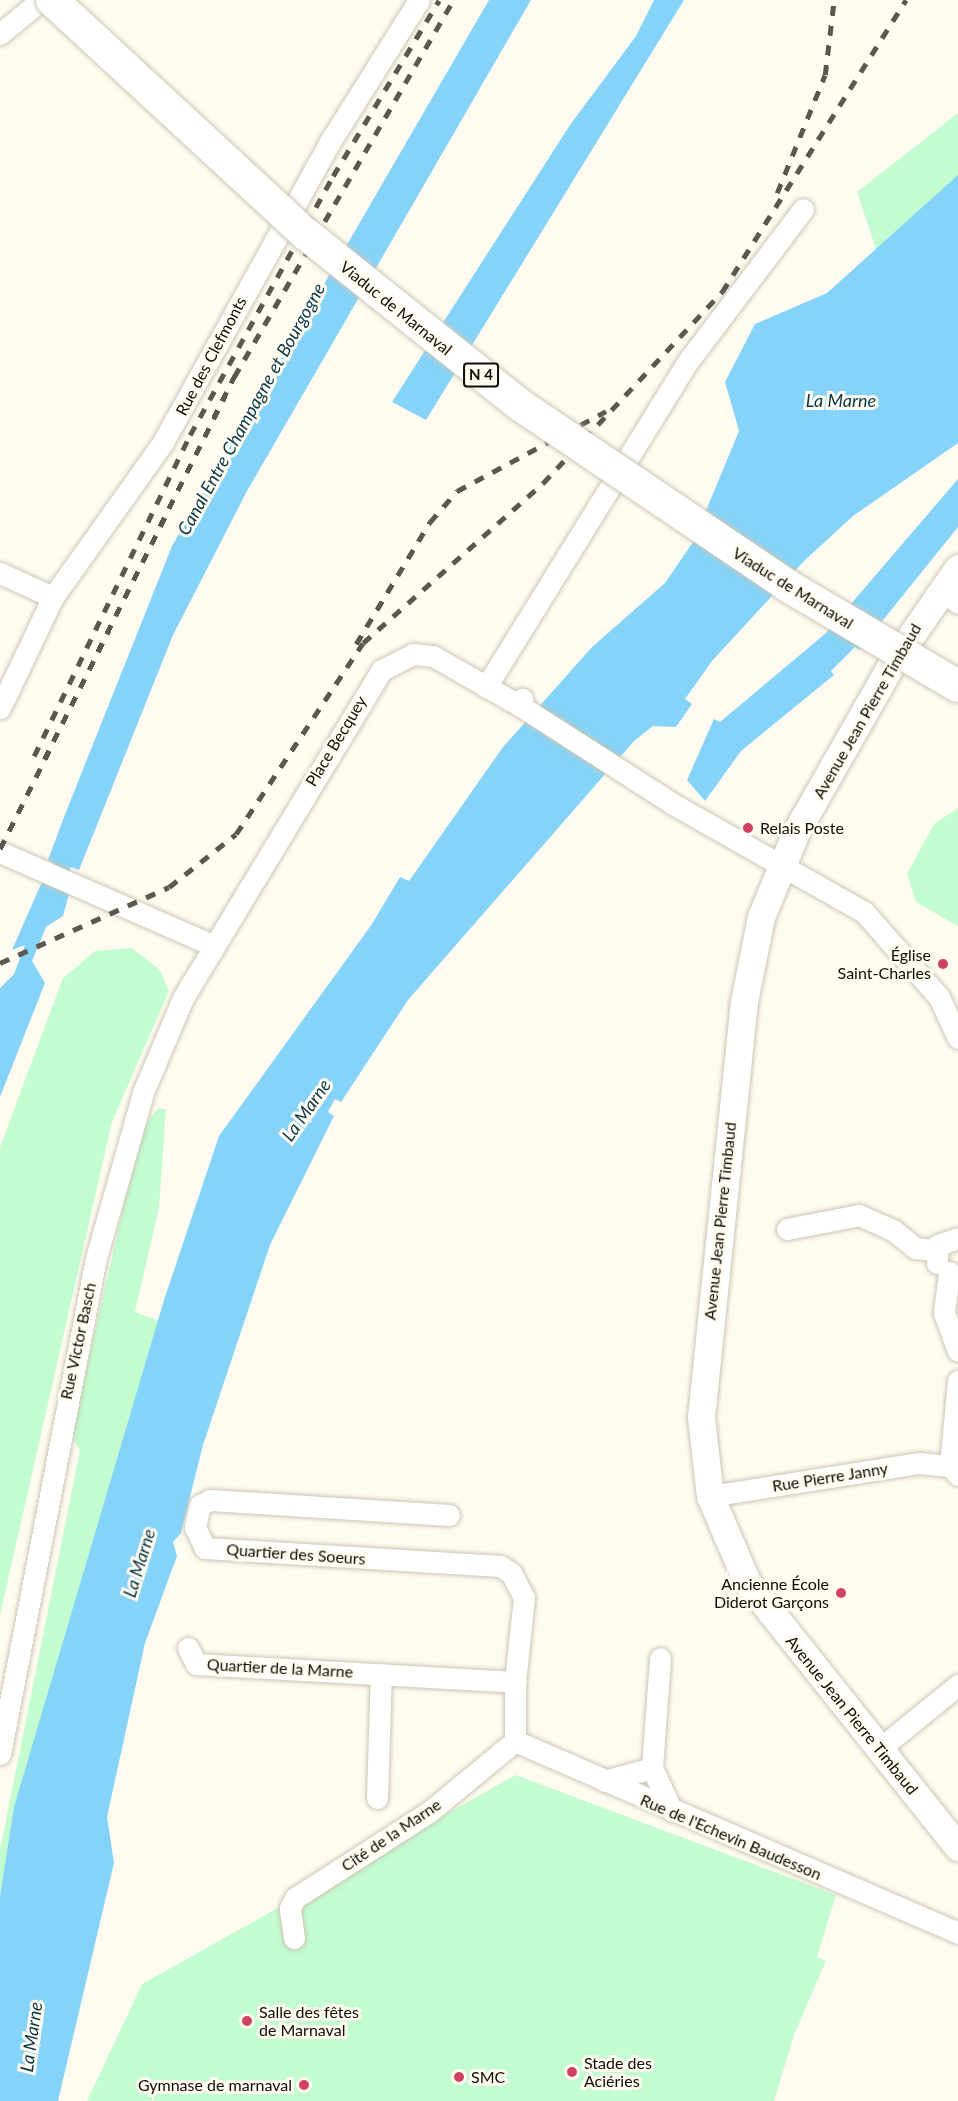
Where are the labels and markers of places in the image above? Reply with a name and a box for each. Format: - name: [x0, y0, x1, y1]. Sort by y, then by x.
- place label: Relais Poste: [760, 818, 844, 838]
- marker: Relais Poste: [741, 821, 755, 835]
- place label: Église Saint-Charles: [838, 945, 931, 983]
- marker: Église Saint-Charles: [936, 957, 950, 971]
- place label: Ancienne École Diderot Garçons: [714, 1574, 829, 1612]
- marker: Ancienne École Diderot Garçons: [834, 1586, 848, 1600]
- place label: Salle des fêtes de Marnaval: [259, 2002, 359, 2040]
- marker: Salle des fêtes de Marnaval: [240, 2014, 254, 2028]
- place label: Stade des Aciéries: [584, 2053, 652, 2091]
- marker: Stade des Aciéries: [565, 2065, 579, 2079]
- place label: SMC: [471, 2067, 505, 2087]
- marker: SMC: [452, 2070, 466, 2084]
- place label: Gymnase de marnaval: [138, 2075, 292, 2095]
- marker: Gymnase de marnaval: [297, 2078, 311, 2092]

